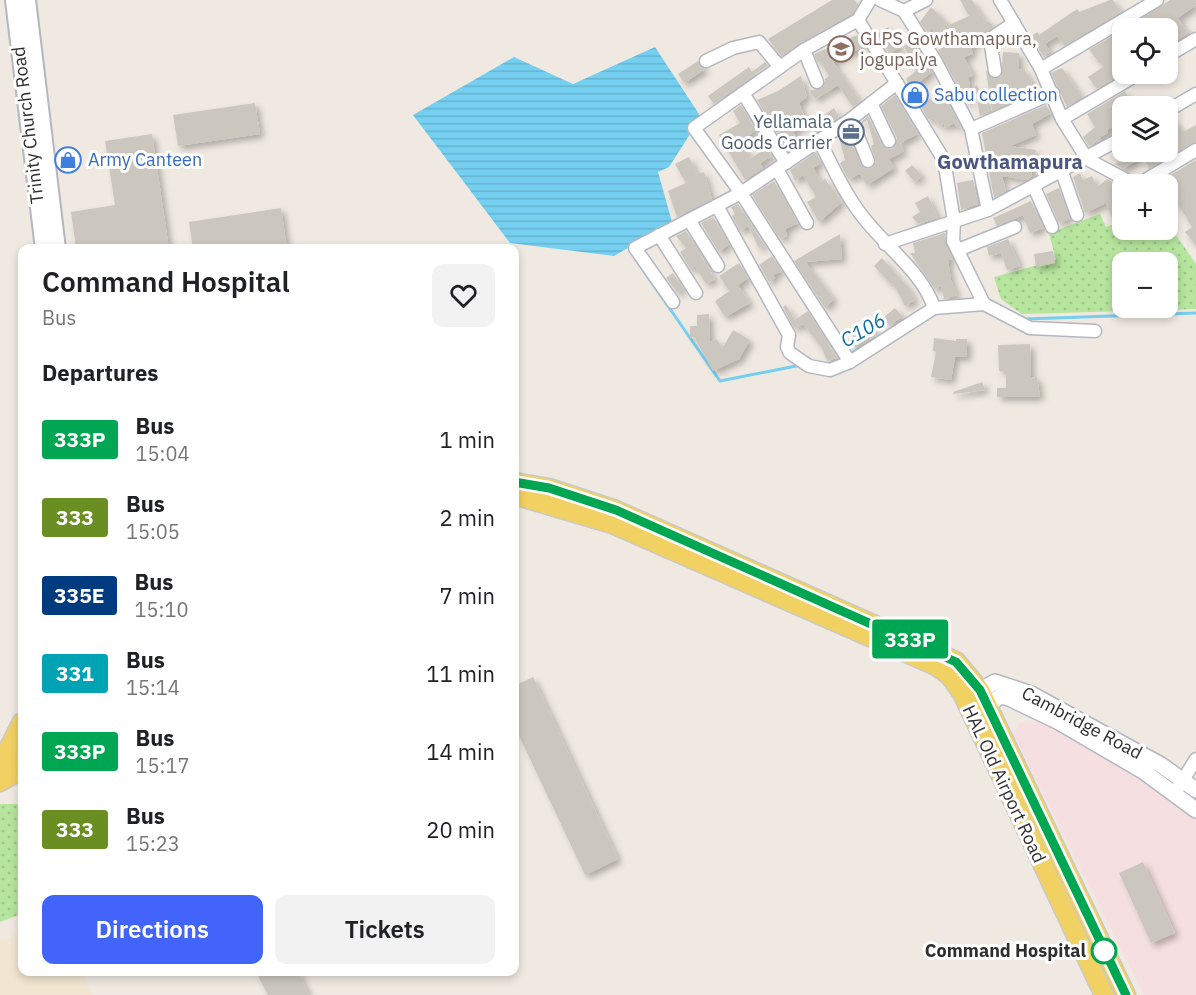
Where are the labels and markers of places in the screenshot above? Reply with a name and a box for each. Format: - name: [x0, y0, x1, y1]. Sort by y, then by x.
- place label: GLPS Gowthamapura, jogupalya: [860, 27, 1037, 71]
- school or university icon: GLPS Gowthamapura, jogupalya: [826, 34, 856, 64]
- shop icon: Sabu collection: [900, 80, 930, 110]
- place label: Sabu collection: [934, 83, 1058, 106]
- place label: Yellamala Goods Carrier: [721, 110, 832, 154]
- office icon: Yellamala Goods Carrier: [836, 117, 866, 147]
- shop icon: Army Canteen: [53, 145, 83, 175]
- place label: Army Canteen: [88, 148, 202, 171]
- marker: Command Hospital: [1091, 938, 1117, 964]
- place label: Command Hospital: [925, 939, 1087, 962]

